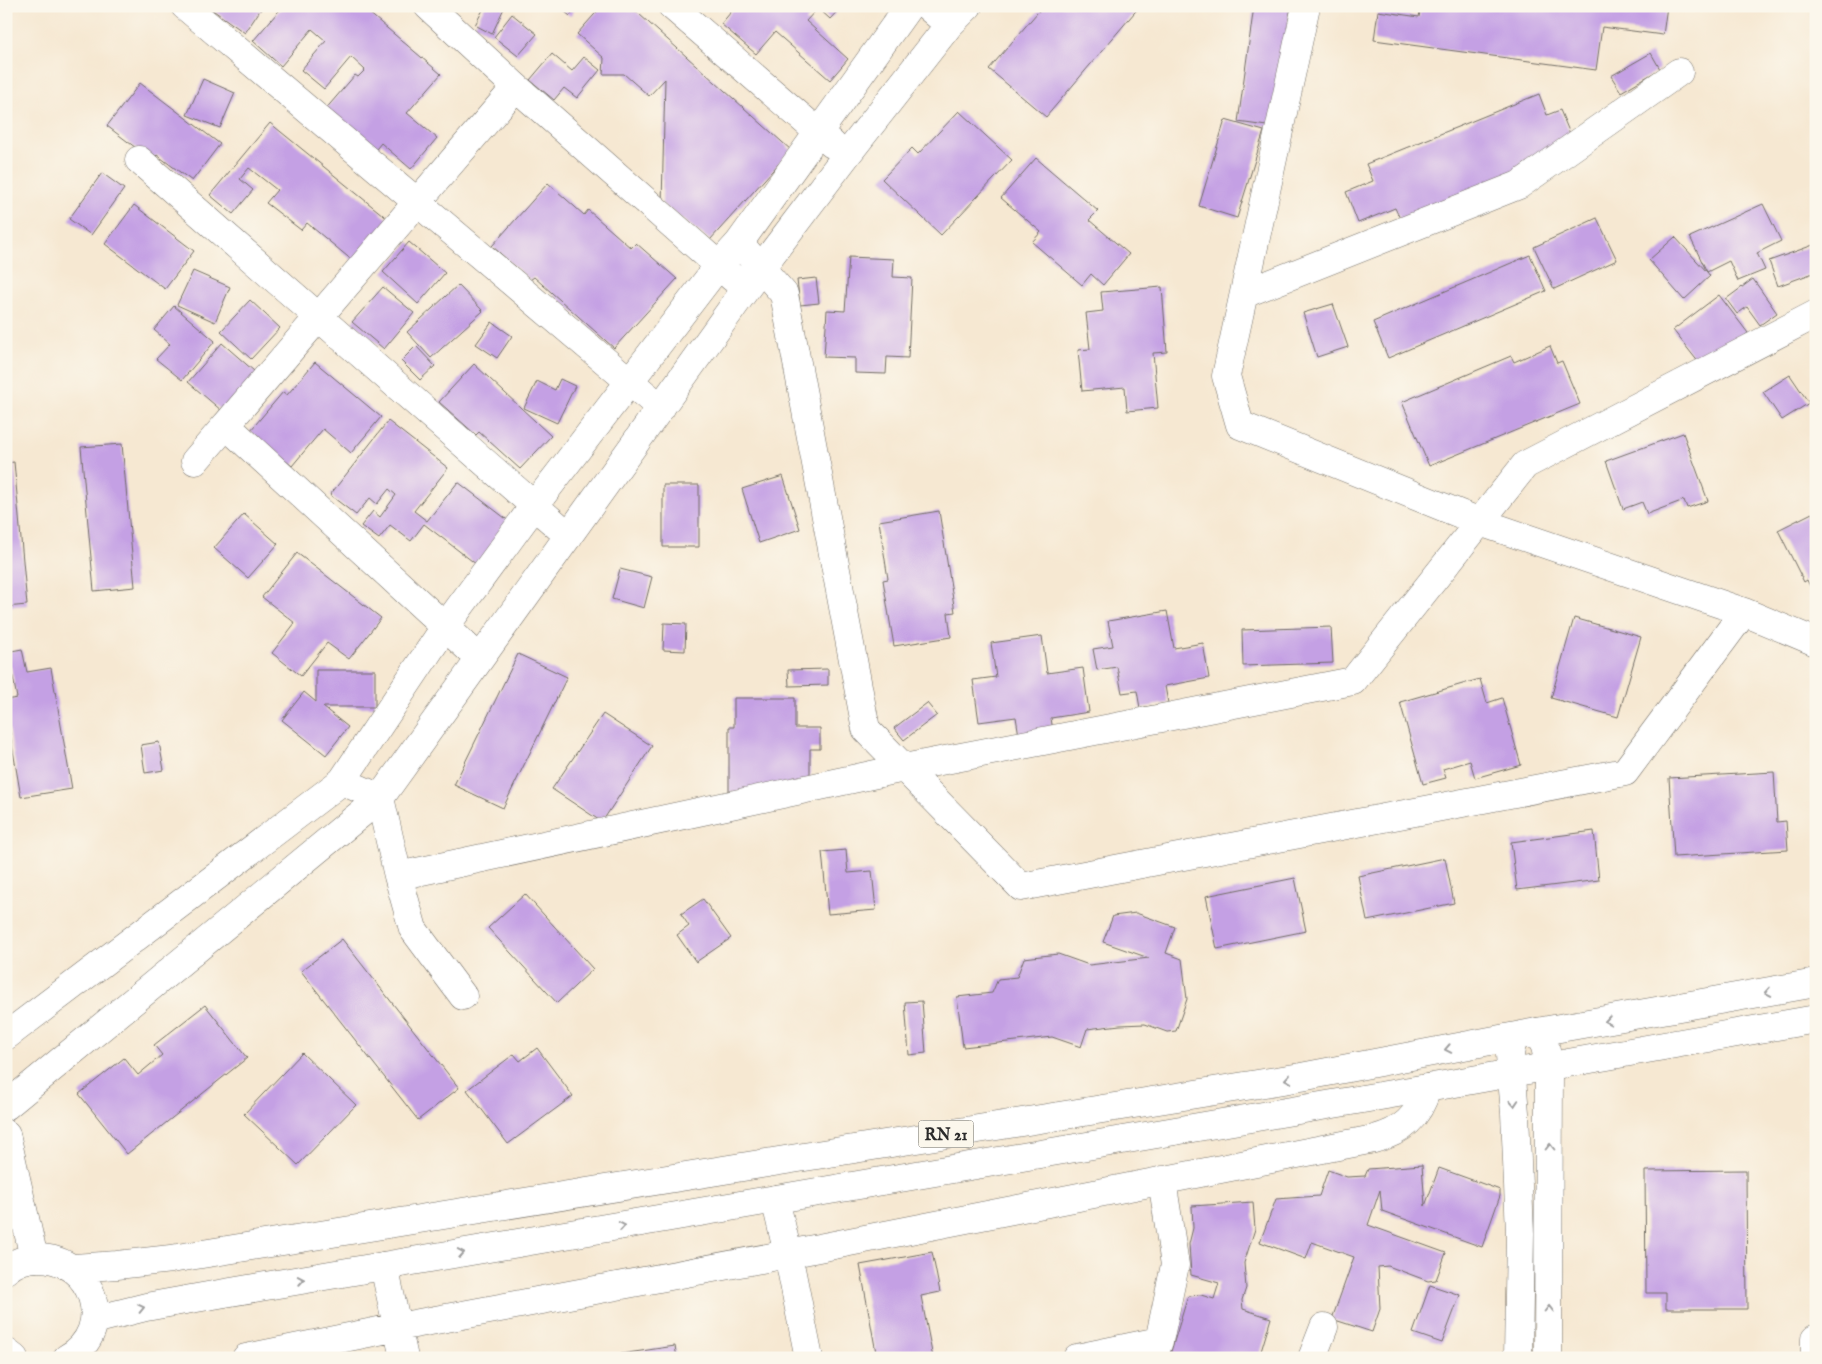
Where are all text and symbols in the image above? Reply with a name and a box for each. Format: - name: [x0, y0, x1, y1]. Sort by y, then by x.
- one-way arrow: [1763, 986, 1772, 996]
- one-way arrow: [1603, 1015, 1612, 1025]
- one-way arrow: [1444, 1044, 1452, 1054]
- one-way arrow: [1284, 1074, 1293, 1084]
- one-way arrow: [1508, 1099, 1519, 1107]
- road number: RN 21: [918, 1120, 974, 1148]
- one-way arrow: [1545, 1142, 1555, 1150]
- one-way arrow: [617, 1221, 626, 1231]
- one-way arrow: [457, 1248, 466, 1258]
- one-way arrow: [298, 1275, 306, 1286]
- one-way arrow: [137, 1303, 146, 1314]
- one-way arrow: [1544, 1305, 1554, 1312]

